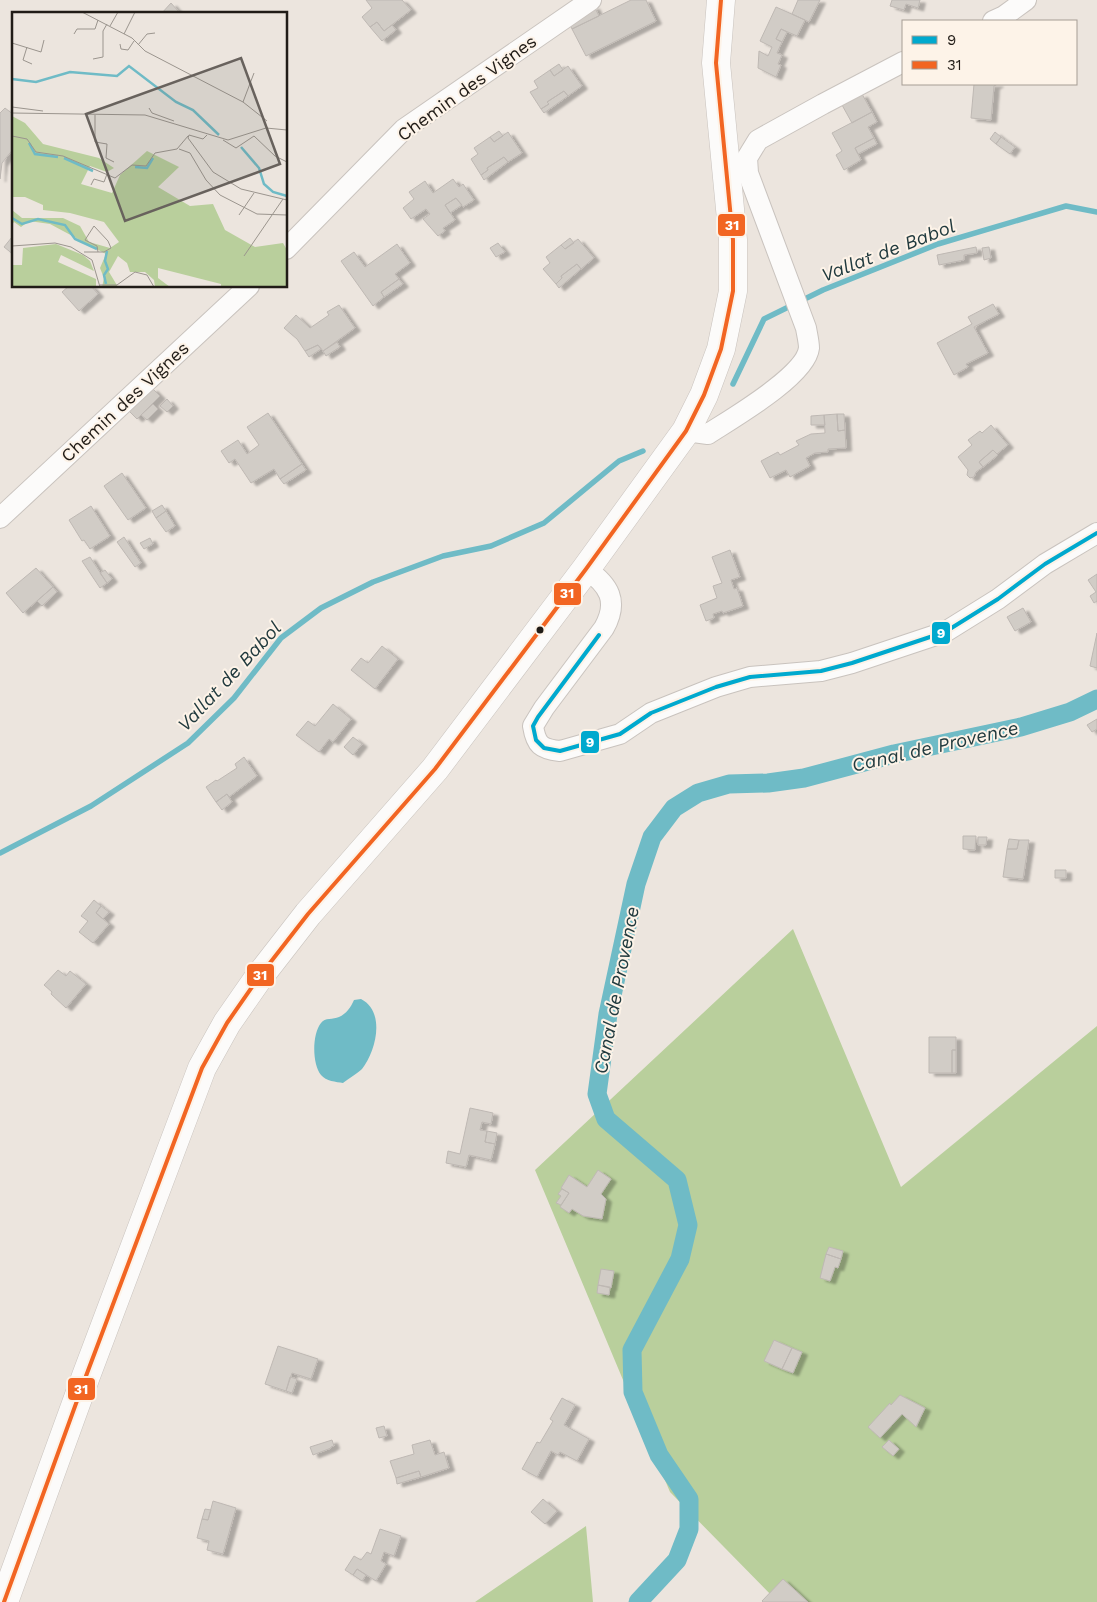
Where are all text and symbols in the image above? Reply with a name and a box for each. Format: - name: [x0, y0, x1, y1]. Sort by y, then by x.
- inset map: [12, 12, 288, 288]
- legend: [902, 20, 1077, 85]
- street label: Chemin des Vignes: [393, 30, 540, 145]
- text: 9: [947, 31, 956, 49]
- text: 31: [947, 56, 962, 74]
- line badge: 31: [717, 213, 746, 237]
- water label: Vallat de Babol: [818, 214, 959, 287]
- text: 31: [725, 217, 739, 233]
- street label: Chemin des Vignes: [56, 337, 193, 466]
- line badge: 31: [553, 582, 582, 606]
- text: 31: [560, 585, 574, 601]
- water label: Vallat de Babol: [173, 617, 286, 736]
- line badge: 9: [931, 621, 951, 645]
- unlabelled marker: [535, 625, 545, 635]
- text: 9: [937, 625, 945, 641]
- water label: Canal de Provence: [850, 716, 1021, 777]
- line badge: 9: [580, 730, 600, 754]
- text: 9: [586, 734, 594, 750]
- water label: Canal de Provence: [589, 904, 644, 1076]
- line badge: 31: [246, 963, 275, 987]
- text: 31: [253, 967, 267, 983]
- line badge: 31: [67, 1377, 96, 1401]
- text: 31: [74, 1381, 88, 1397]

